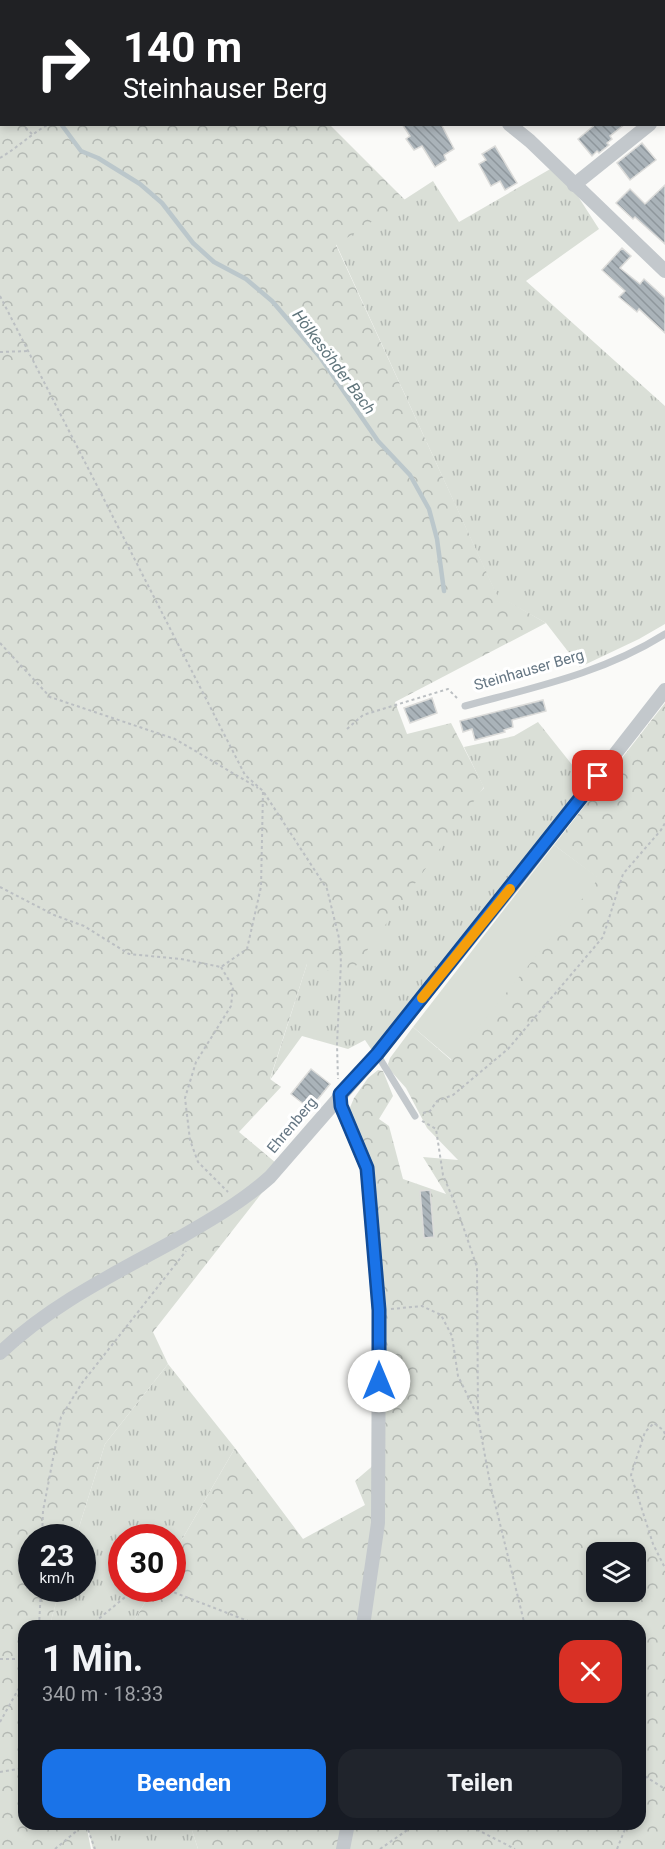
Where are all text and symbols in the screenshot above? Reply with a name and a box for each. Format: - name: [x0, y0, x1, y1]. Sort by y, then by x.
- text: 140 m: [123, 23, 242, 72]
- icon: right: [24, 24, 102, 102]
- text: Steinhauser Berg: [123, 73, 327, 105]
- water label: Hölkesöhder Bach: [288, 306, 380, 418]
- street label: Steinhauser Berg: [472, 646, 586, 694]
- pin: [572, 750, 623, 801]
- icon: arrive: [581, 759, 614, 792]
- street label: Ehrenberg: [263, 1093, 321, 1157]
- position arrow: [347, 1349, 411, 1413]
- speed limit sign: 30: [108, 1524, 186, 1602]
- text: 23: [40, 1538, 74, 1573]
- map controls: [586, 1542, 646, 1602]
- button: layers: [586, 1542, 646, 1602]
- text: km/h: [39, 1569, 75, 1587]
- text: 1 Min.: [42, 1638, 143, 1680]
- button: close: [559, 1640, 622, 1703]
- text: 340 m · 18:33: [42, 1682, 163, 1706]
- button: Beenden: [42, 1749, 326, 1818]
- button: Teilen: [338, 1749, 622, 1818]

